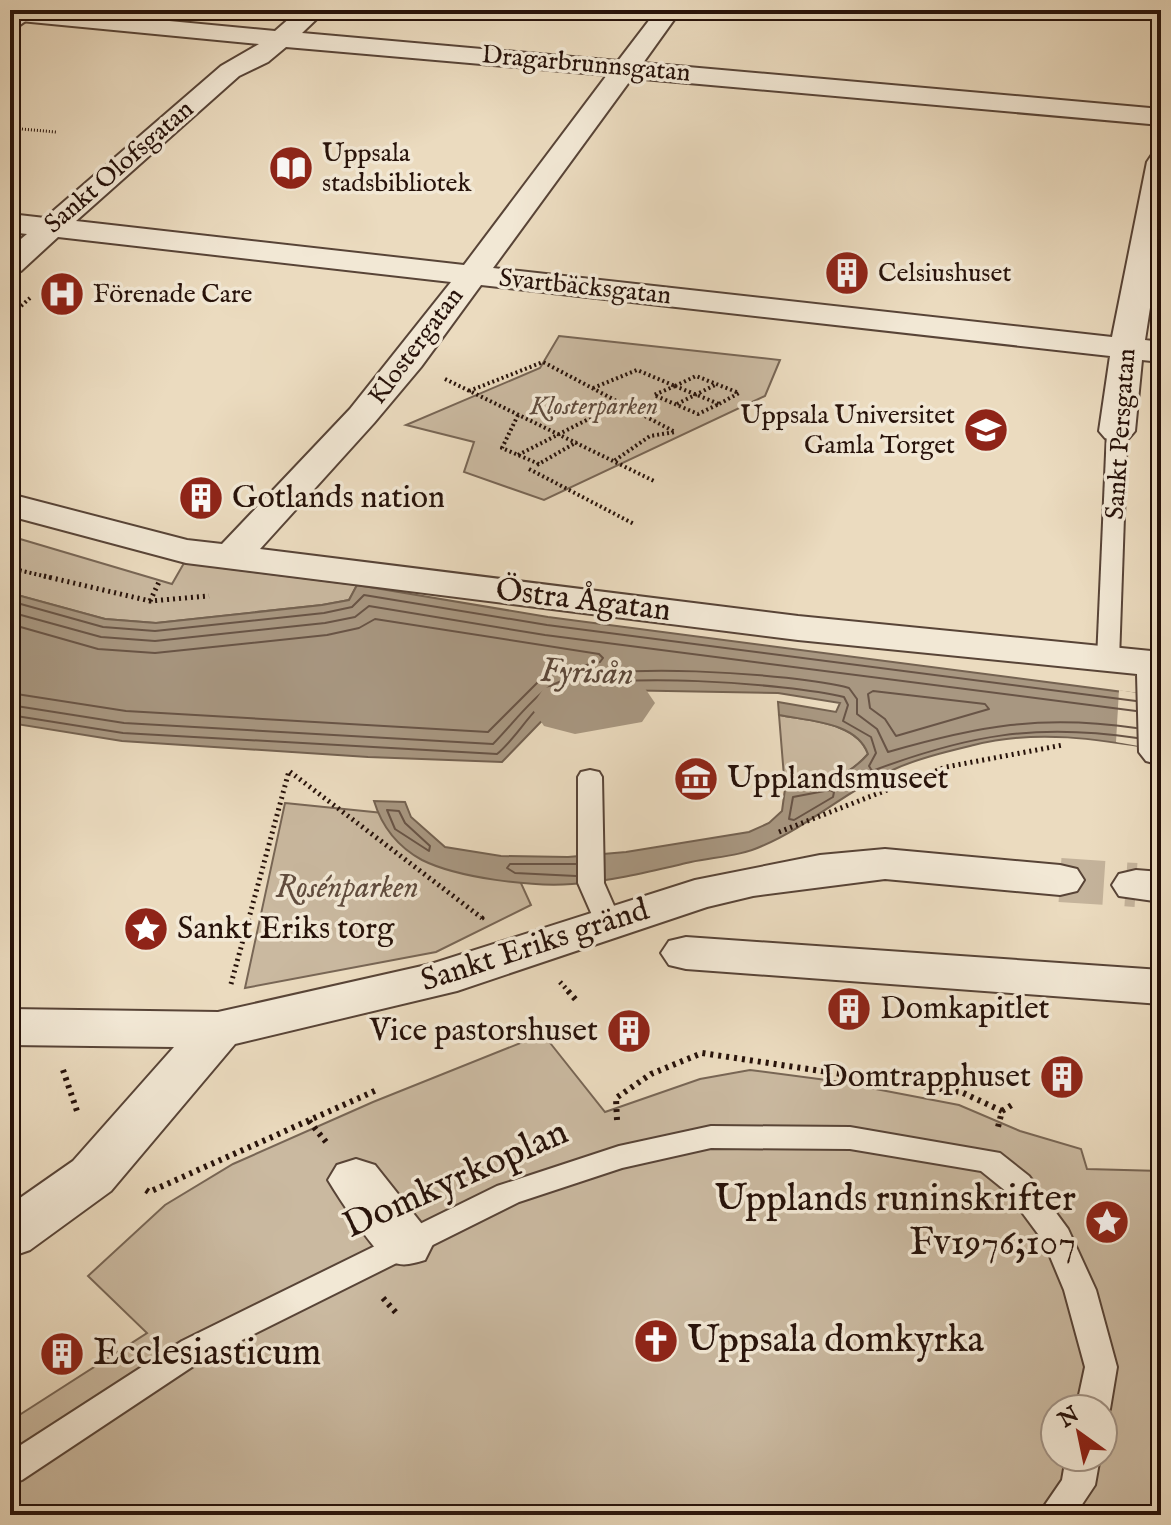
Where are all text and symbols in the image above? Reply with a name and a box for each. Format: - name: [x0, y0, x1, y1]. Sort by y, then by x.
- street label: Dragarbrunnsgatan: [480, 38, 692, 90]
- street label: Sankt Olofsgatan: [37, 93, 201, 241]
- place label: Uppsala stadsbibliotek: [322, 137, 473, 200]
- library icon: Uppsala stadsbibliotek: [267, 144, 315, 192]
- building icon: Celsiushuset: [823, 249, 871, 297]
- place label: Celsiushuset: [878, 257, 1011, 290]
- street label: Svartbäcksgatan: [497, 262, 673, 312]
- hospital icon: Förenade Care: [38, 270, 86, 318]
- place label: Förenade Care: [93, 278, 253, 311]
- street label: Klostergatan: [361, 281, 471, 411]
- street label: Sankt Persgatan: [1099, 347, 1143, 521]
- park label: Klosterparken: [529, 390, 658, 423]
- place label: Uppsala Universitet Gamla Torget: [740, 399, 955, 462]
- school or university icon: Uppsala Universitet Gamla Torget: [962, 406, 1010, 454]
- building icon: Gotlands nation: [177, 474, 225, 522]
- place label: Gotlands nation: [232, 478, 445, 519]
- street label: Östra Ågatan: [493, 569, 673, 632]
- water label: Fyrisån: [539, 650, 635, 696]
- museum icon: Upplandsmuseet: [672, 755, 720, 803]
- place label: Upplandsmuseet: [727, 759, 949, 800]
- park label: Rosénparken: [275, 868, 419, 909]
- street label: Sankt Eriks gränd: [416, 890, 655, 1002]
- place icon: Sankt Eriks torg: [122, 905, 170, 953]
- place label: Sankt Eriks torg: [177, 909, 395, 950]
- building icon: Domkapitlet: [825, 985, 873, 1033]
- place label: Domkapitlet: [880, 989, 1050, 1030]
- building icon: Vice pastorshuset: [605, 1007, 653, 1055]
- place label: Vice pastorshuset: [368, 1011, 598, 1052]
- building icon: Domtrapphuset: [1038, 1053, 1086, 1101]
- place label: Domtrapphuset: [822, 1057, 1031, 1098]
- street label: Domkyrkoplan: [336, 1109, 576, 1251]
- place label: Upplands runinskrifter Fv1976;107: [714, 1176, 1076, 1268]
- place icon: Upplands runinskrifter Fv1976;107: [1083, 1198, 1131, 1246]
- church icon: Uppsala domkyrka: [632, 1317, 680, 1365]
- place label: Uppsala domkyrka: [687, 1317, 985, 1365]
- building icon: Ecclesiasticum: [38, 1330, 86, 1378]
- place label: Ecclesiasticum: [93, 1330, 321, 1378]
- north arrow: [1039, 1393, 1119, 1473]
- text: N: [1053, 1401, 1085, 1435]

